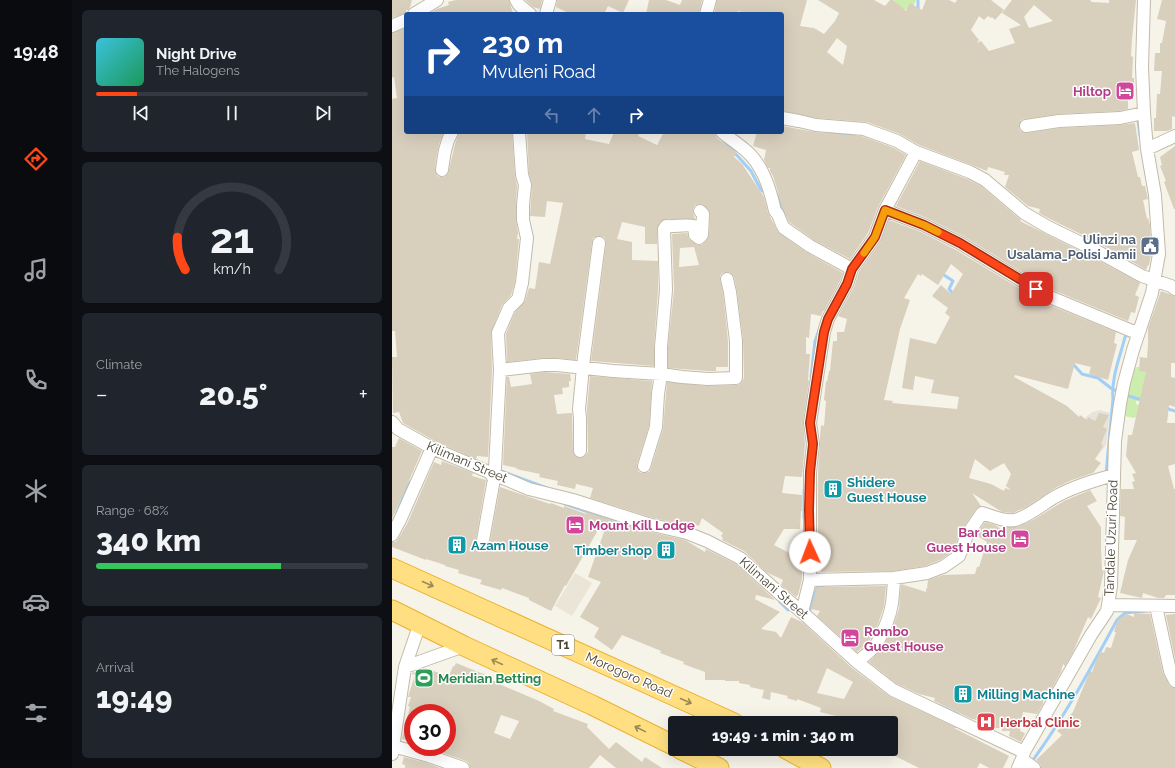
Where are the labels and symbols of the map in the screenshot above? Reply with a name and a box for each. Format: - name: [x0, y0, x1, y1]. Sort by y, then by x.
- hotel icon: Hiltop: [1114, 80, 1136, 102]
- place label: Hiltop: [1073, 84, 1111, 99]
- place label: Ulinzi na Usalama_Polisi Jamii: [1007, 232, 1137, 262]
- public building icon: Ulinzi na Usalama_Polisi Jamii: [1139, 235, 1161, 257]
- pin: [1019, 272, 1053, 306]
- street label: Kilimani Street: [424, 438, 510, 486]
- place label: Shidere Guest House: [847, 475, 927, 505]
- building icon: Shidere Guest House: [822, 478, 844, 500]
- street label: Tandale Uzuri Road: [1101, 479, 1121, 597]
- hotel icon: Mount Kill Lodge: [564, 514, 586, 536]
- place label: Mount Kill Lodge: [589, 518, 695, 533]
- place label: Bar and Guest House: [927, 525, 1006, 555]
- hotel icon: Bar and Guest House: [1009, 528, 1031, 550]
- position arrow: [789, 531, 831, 573]
- building icon: Azam House: [446, 534, 468, 556]
- place label: Azam House: [471, 538, 549, 553]
- building icon: Timber shop: [655, 539, 677, 561]
- place label: Timber shop: [574, 543, 652, 558]
- street label: Kilimani Street: [736, 554, 812, 622]
- one-way arrow: [421, 581, 433, 588]
- place label: Rombo Guest House: [864, 624, 944, 654]
- hotel icon: Rombo Guest House: [839, 627, 861, 649]
- road number: T1: [552, 635, 574, 655]
- street label: Morogoro Road: [583, 649, 675, 701]
- one-way arrow: [491, 658, 503, 665]
- sports icon: Meridian Betting: [413, 667, 435, 689]
- place label: Meridian Betting: [438, 671, 541, 686]
- building icon: Milling Machine: [952, 683, 974, 705]
- place label: Milling Machine: [977, 687, 1075, 702]
- one-way arrow: [680, 698, 692, 705]
- speed limit sign: 30: [404, 704, 456, 756]
- hospital icon: Herbal Clinic: [975, 711, 997, 733]
- place label: Herbal Clinic: [1000, 715, 1081, 730]
- one-way arrow: [634, 725, 646, 732]

